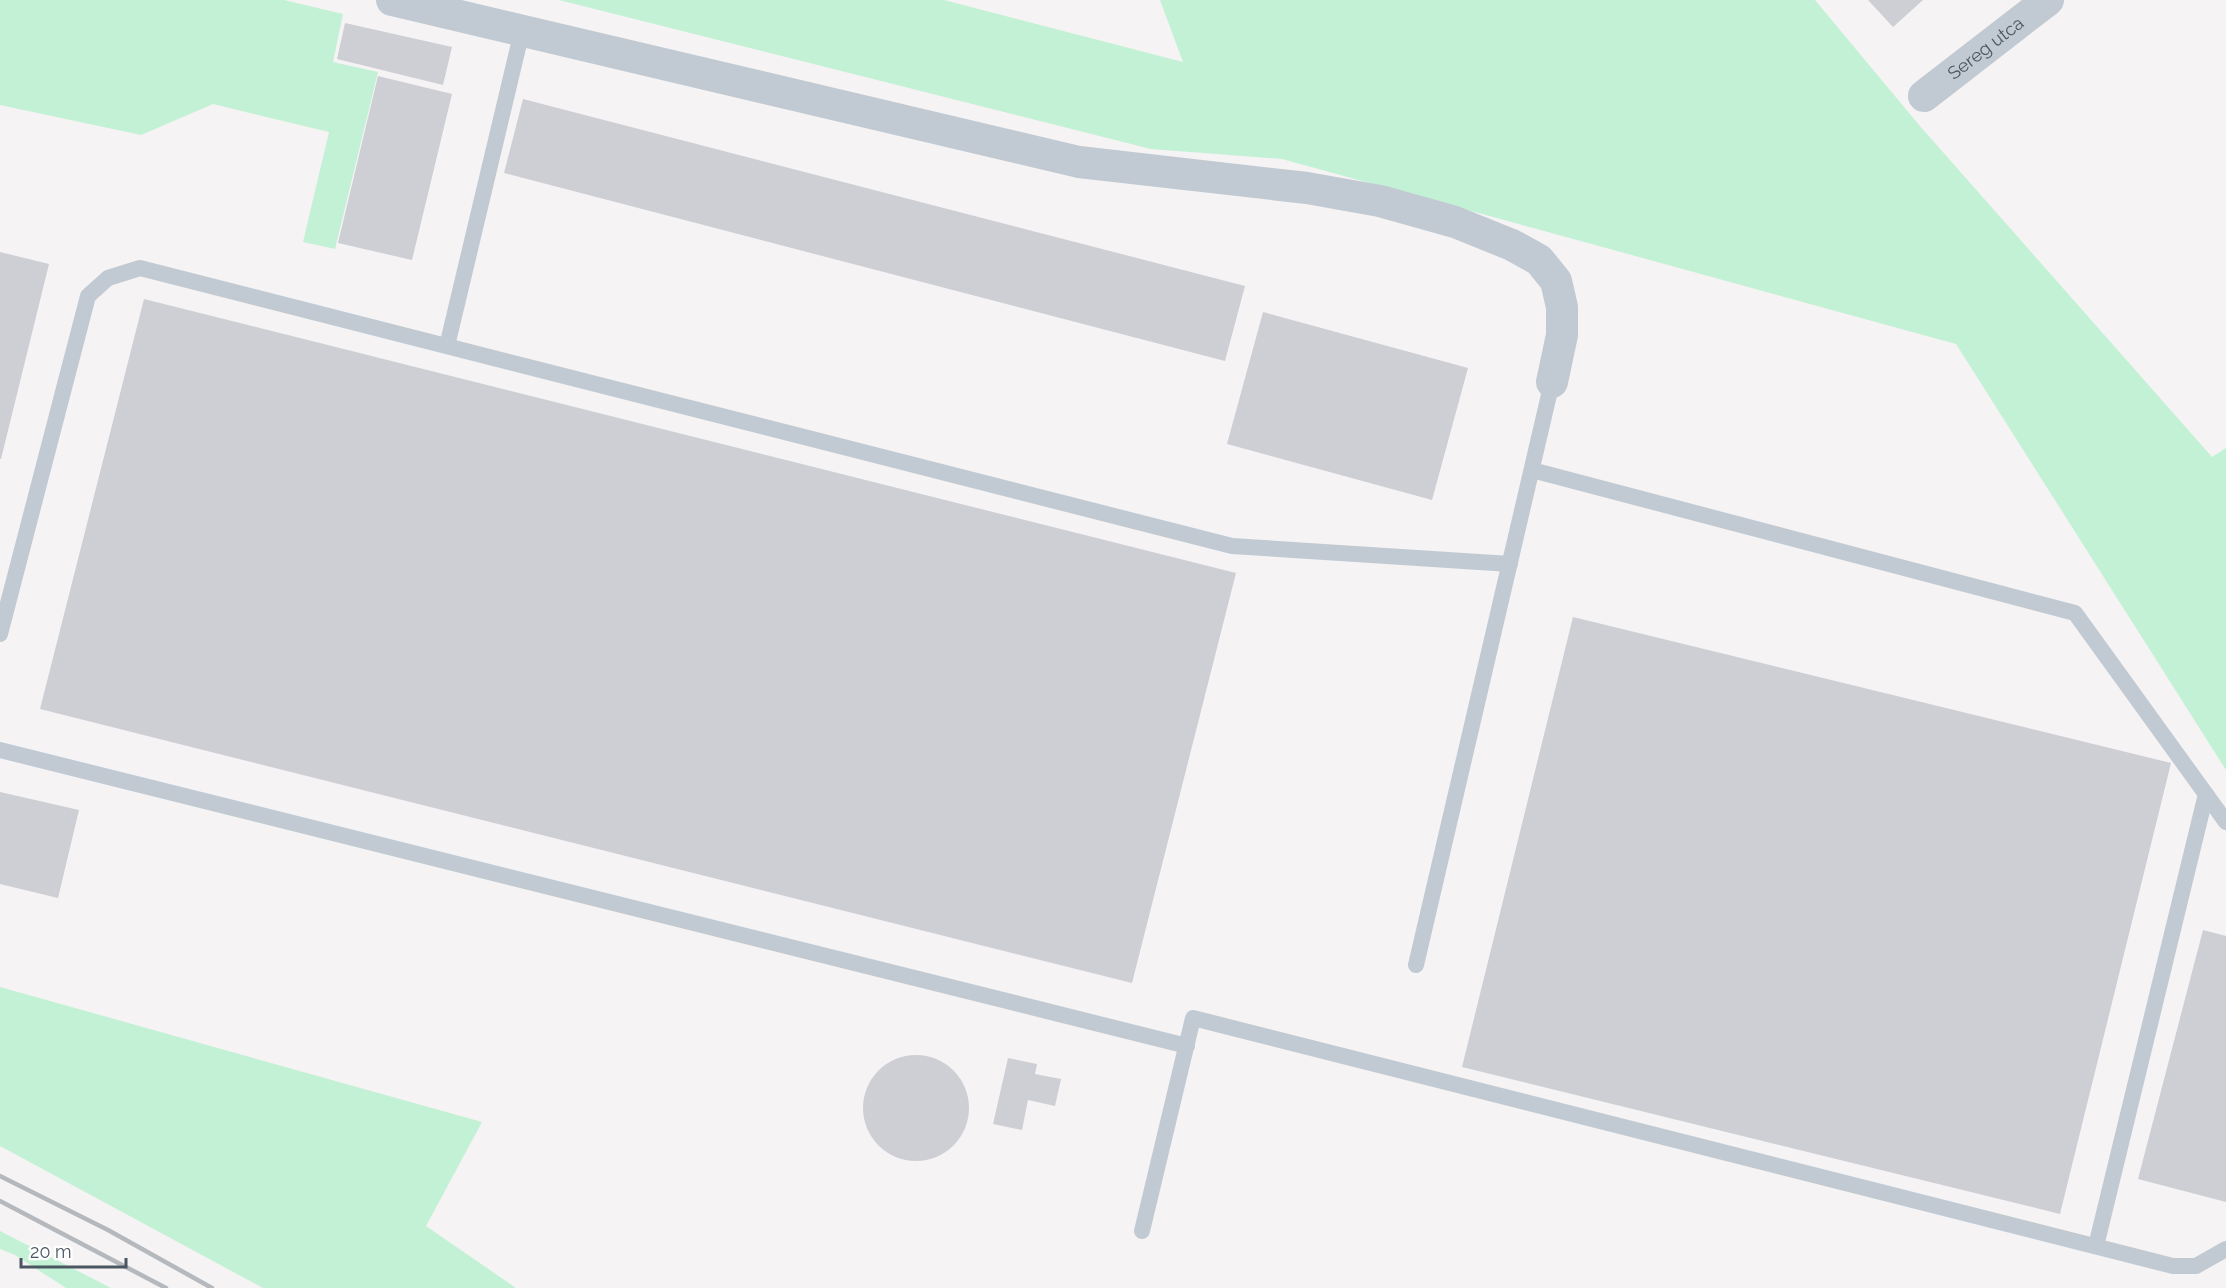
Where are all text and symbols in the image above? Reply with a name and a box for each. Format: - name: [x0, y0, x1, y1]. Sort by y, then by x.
- street label: Sereg utca: [1943, 12, 2027, 84]
- scale bar: [21, 1231, 126, 1269]
- text: 20 m: [30, 1241, 72, 1262]

